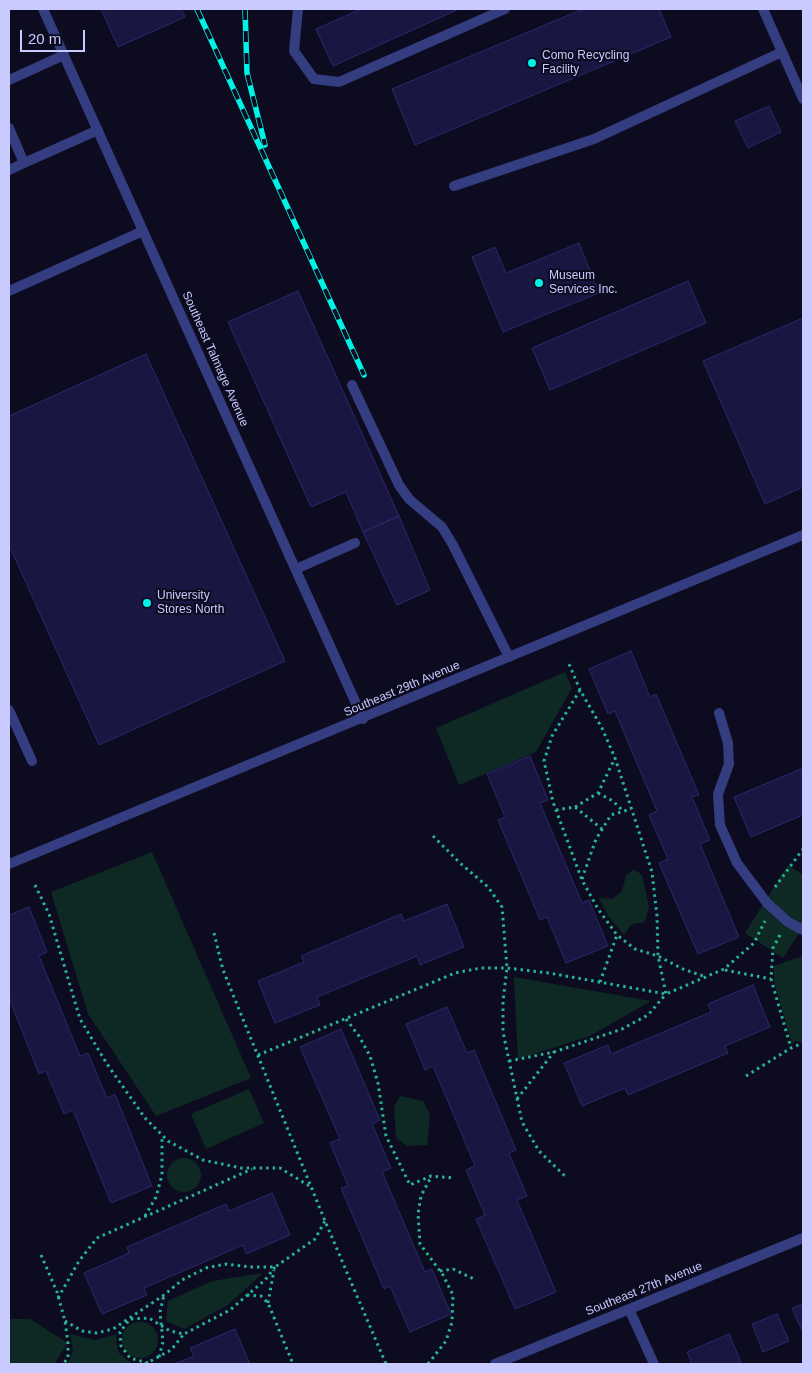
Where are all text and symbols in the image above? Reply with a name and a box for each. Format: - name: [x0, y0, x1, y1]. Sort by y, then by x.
- scale bar: [22, 20, 88, 52]
- text: 20 m: [28, 30, 61, 47]
- place label: Como Recycling Facility: [542, 49, 629, 77]
- marker: Como Recycling Facility: [526, 57, 538, 69]
- place label: Museum Services Inc.: [549, 269, 618, 297]
- marker: Museum Services Inc.: [533, 277, 545, 289]
- street label: Southeast Talmage Avenue: [179, 289, 251, 429]
- place label: University Stores North: [157, 589, 224, 617]
- marker: University Stores North: [141, 597, 153, 609]
- street label: Southeast 29th Avenue: [342, 658, 462, 720]
- street label: Southeast 27th Avenue: [584, 1259, 704, 1319]

